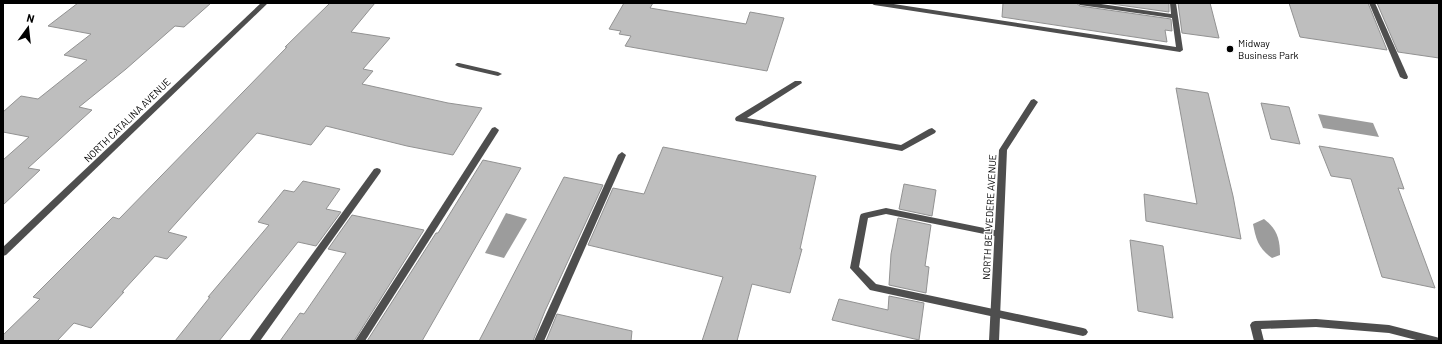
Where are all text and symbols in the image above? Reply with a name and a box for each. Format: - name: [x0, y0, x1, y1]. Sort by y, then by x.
- north arrow: [8, 8, 48, 48]
- text: N: [25, 11, 36, 25]
- place label: Midway Business Park: [1238, 37, 1299, 61]
- marker: Midway Business Park: [1225, 44, 1235, 54]
- street label: NORTH CATALINA AVENUE: [81, 75, 173, 165]
- street label: NORTH BELVEDERE AVENUE: [980, 154, 998, 280]

